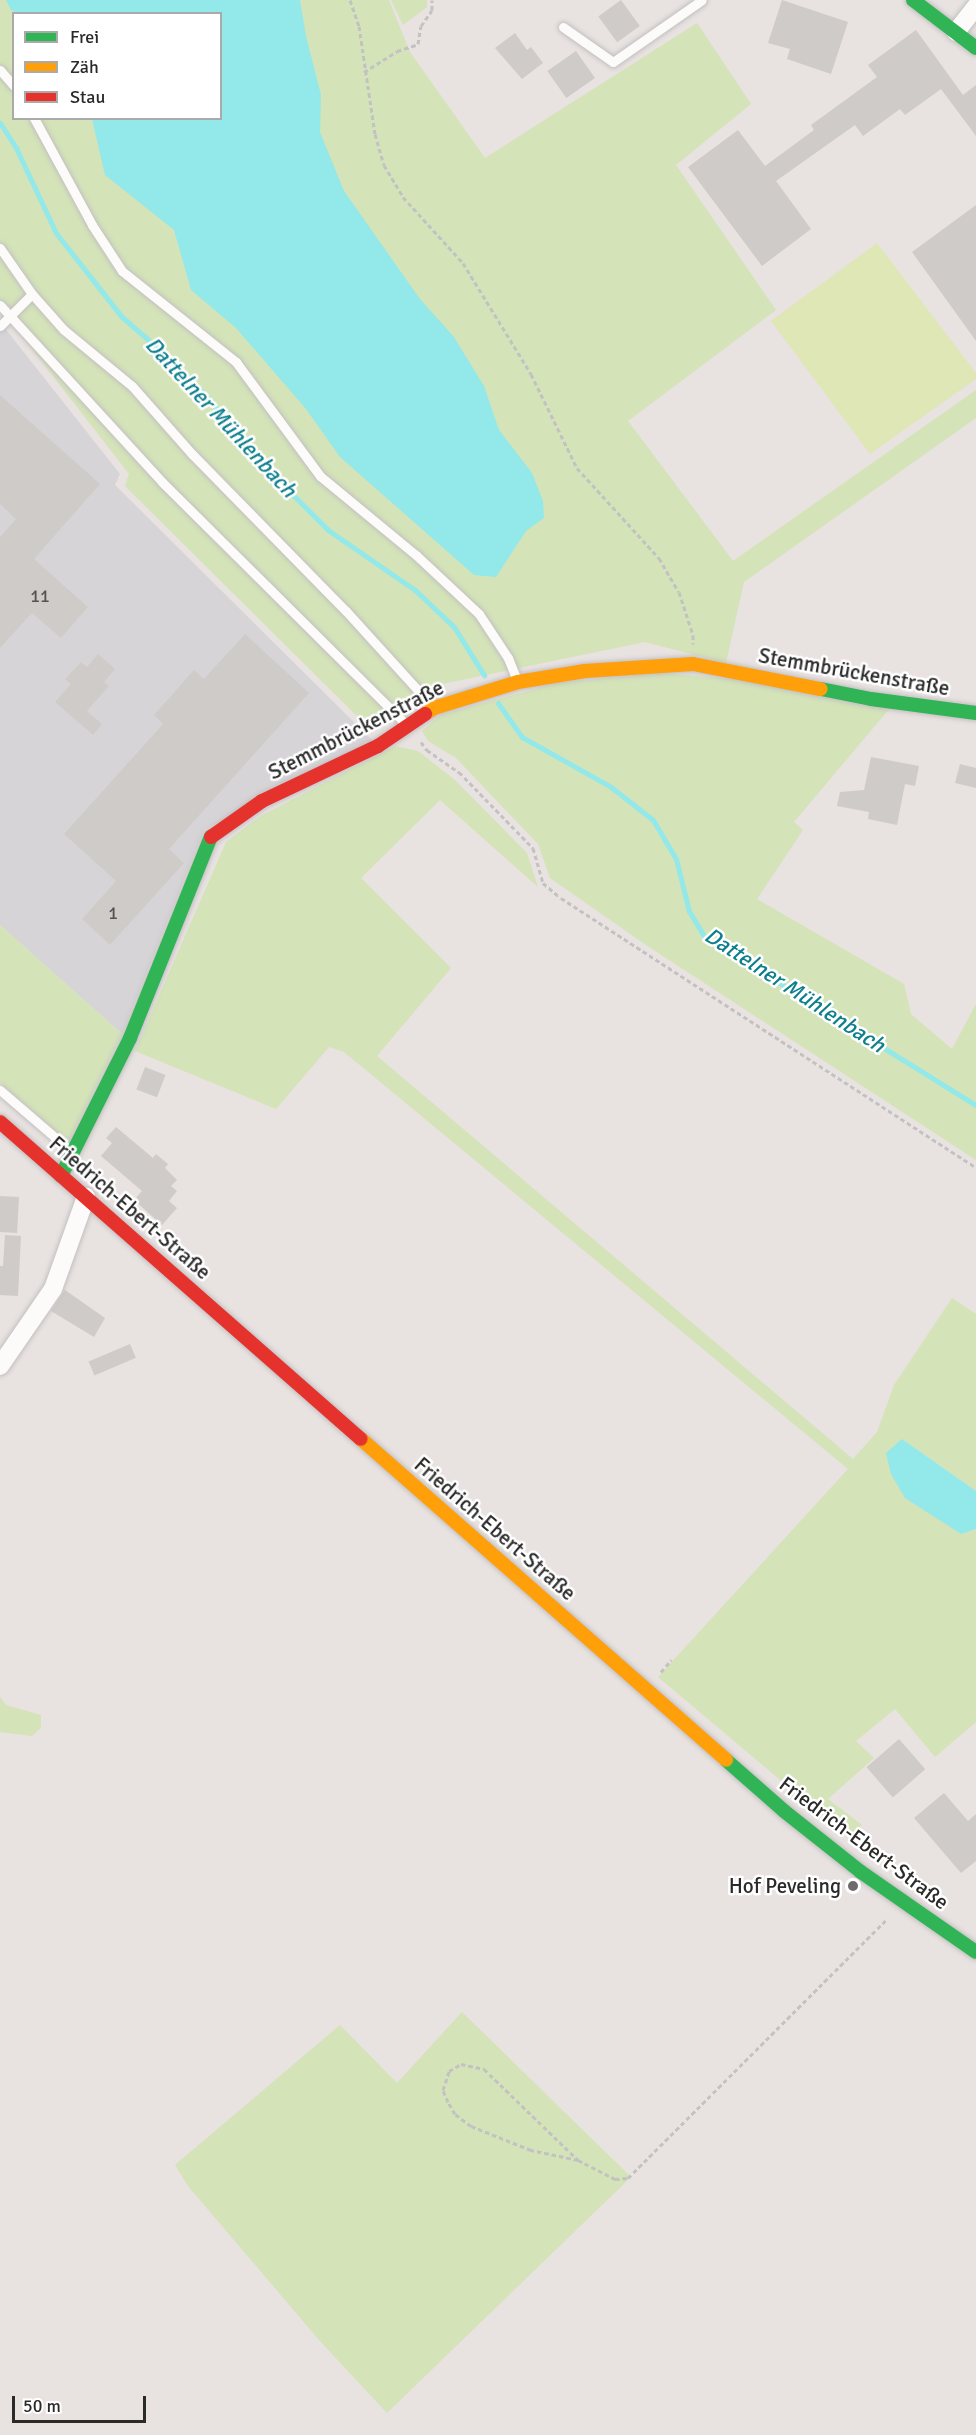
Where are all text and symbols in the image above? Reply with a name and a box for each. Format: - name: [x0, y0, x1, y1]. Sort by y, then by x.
- legend: [12, 12, 222, 120]
- text: Frei: [70, 26, 99, 48]
- text: Zäh: [70, 56, 99, 78]
- text: Stau: [70, 86, 105, 108]
- water label: Dattelner Mühlenbach: [140, 331, 302, 503]
- house number: 11: [30, 585, 50, 607]
- street label: Stemmbrückenstraße: [757, 643, 951, 701]
- street label: Stemmbrückenstraße: [264, 675, 448, 785]
- house number: 1: [108, 902, 118, 924]
- water label: Dattelner Mühlenbach: [700, 922, 890, 1058]
- street label: Friedrich-Ebert-Straße: [44, 1131, 216, 1285]
- street label: Friedrich-Ebert-Straße: [409, 1452, 581, 1606]
- street label: Friedrich-Ebert-Straße: [774, 1771, 954, 1915]
- place label: Hof Peveling: [729, 1873, 841, 1899]
- marker: Hof Peveling: [846, 1879, 860, 1893]
- scale bar: [15, 2384, 148, 2422]
- text: 50 m: [23, 2395, 61, 2417]

